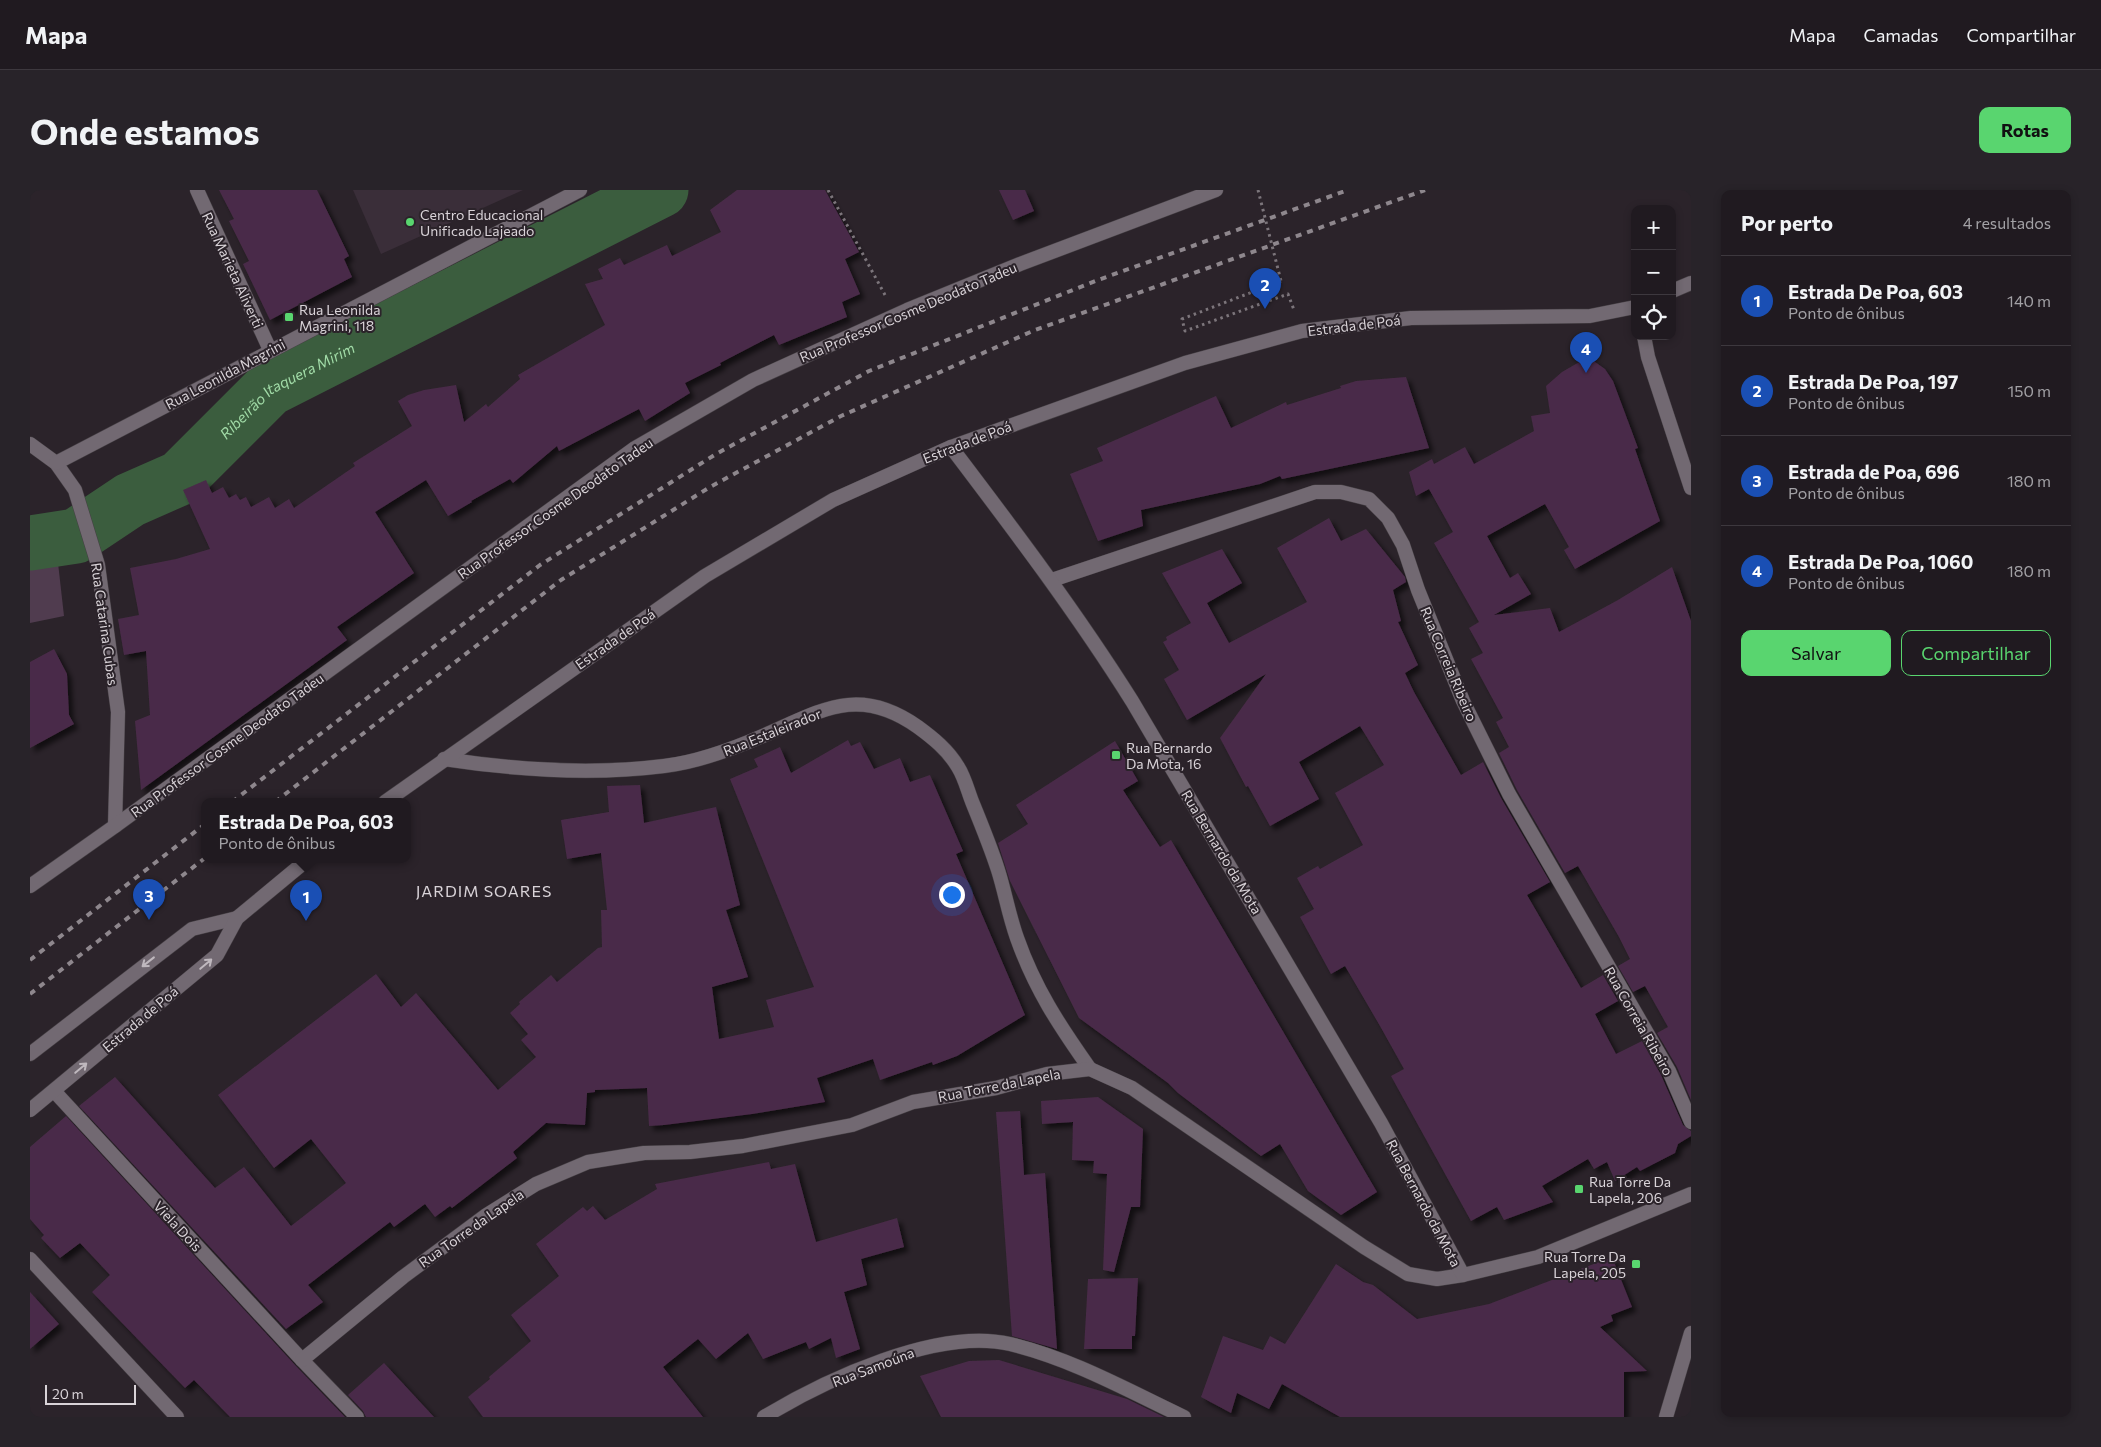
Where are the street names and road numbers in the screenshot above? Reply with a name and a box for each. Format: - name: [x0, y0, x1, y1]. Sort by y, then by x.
- street label: Rua Marieta Aliverti: [199, 209, 267, 331]
- street label: Rua Professor Cosme Deodato Tadeu: [797, 258, 1019, 366]
- street label: Estrada de Poá: [1307, 311, 1401, 339]
- street label: Rua Leonilda Magrini: [162, 335, 288, 413]
- street label: Estrada de Poá: [920, 417, 1014, 467]
- street label: Rua Professor Cosme Deodato Tadeu: [454, 434, 656, 582]
- street label: Rua Catarina Cubas: [88, 562, 122, 686]
- street label: Rua Correia Ribeiro: [1417, 604, 1481, 724]
- street label: Estrada de Poá: [572, 605, 658, 673]
- street label: Rua Professor Cosme Deodato Tadeu: [127, 669, 327, 821]
- street label: Rua Estaleirador: [721, 704, 824, 759]
- street label: Rua Bernardo da Mota: [1178, 787, 1266, 917]
- street label: Rua Correia Ribeiro: [1601, 964, 1677, 1078]
- street label: Estrada de Poá: [99, 982, 181, 1056]
- street label: Rua Torre da Lapela: [936, 1065, 1062, 1105]
- street label: Rua Bernardo da Mota: [1383, 1136, 1465, 1270]
- street label: Rua Torre da Lapela: [415, 1185, 527, 1271]
- street label: Viela Dois: [150, 1197, 206, 1255]
- street label: Rua Samoúna: [830, 1344, 916, 1390]

